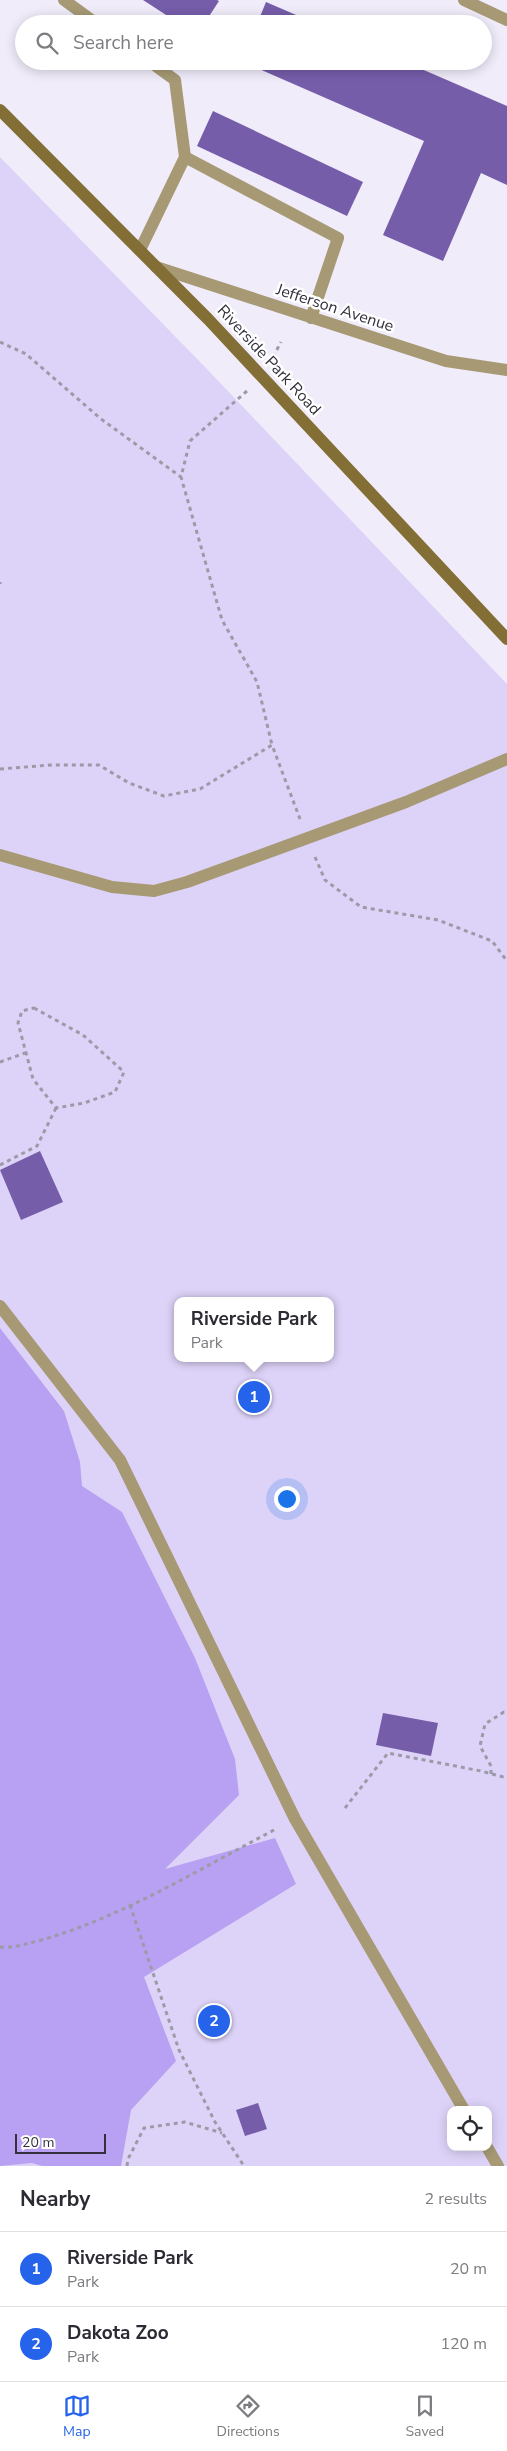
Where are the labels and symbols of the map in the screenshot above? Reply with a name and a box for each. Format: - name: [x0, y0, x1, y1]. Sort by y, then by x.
- street label: Jefferson Avenue: [273, 278, 397, 337]
- street label: Riverside Park Road: [212, 300, 326, 420]
- pin: 1: [238, 1378, 270, 1416]
- your location: [274, 1486, 300, 1512]
- pin: 2: [198, 2002, 230, 2040]
- scale bar: [15, 2131, 106, 2154]

